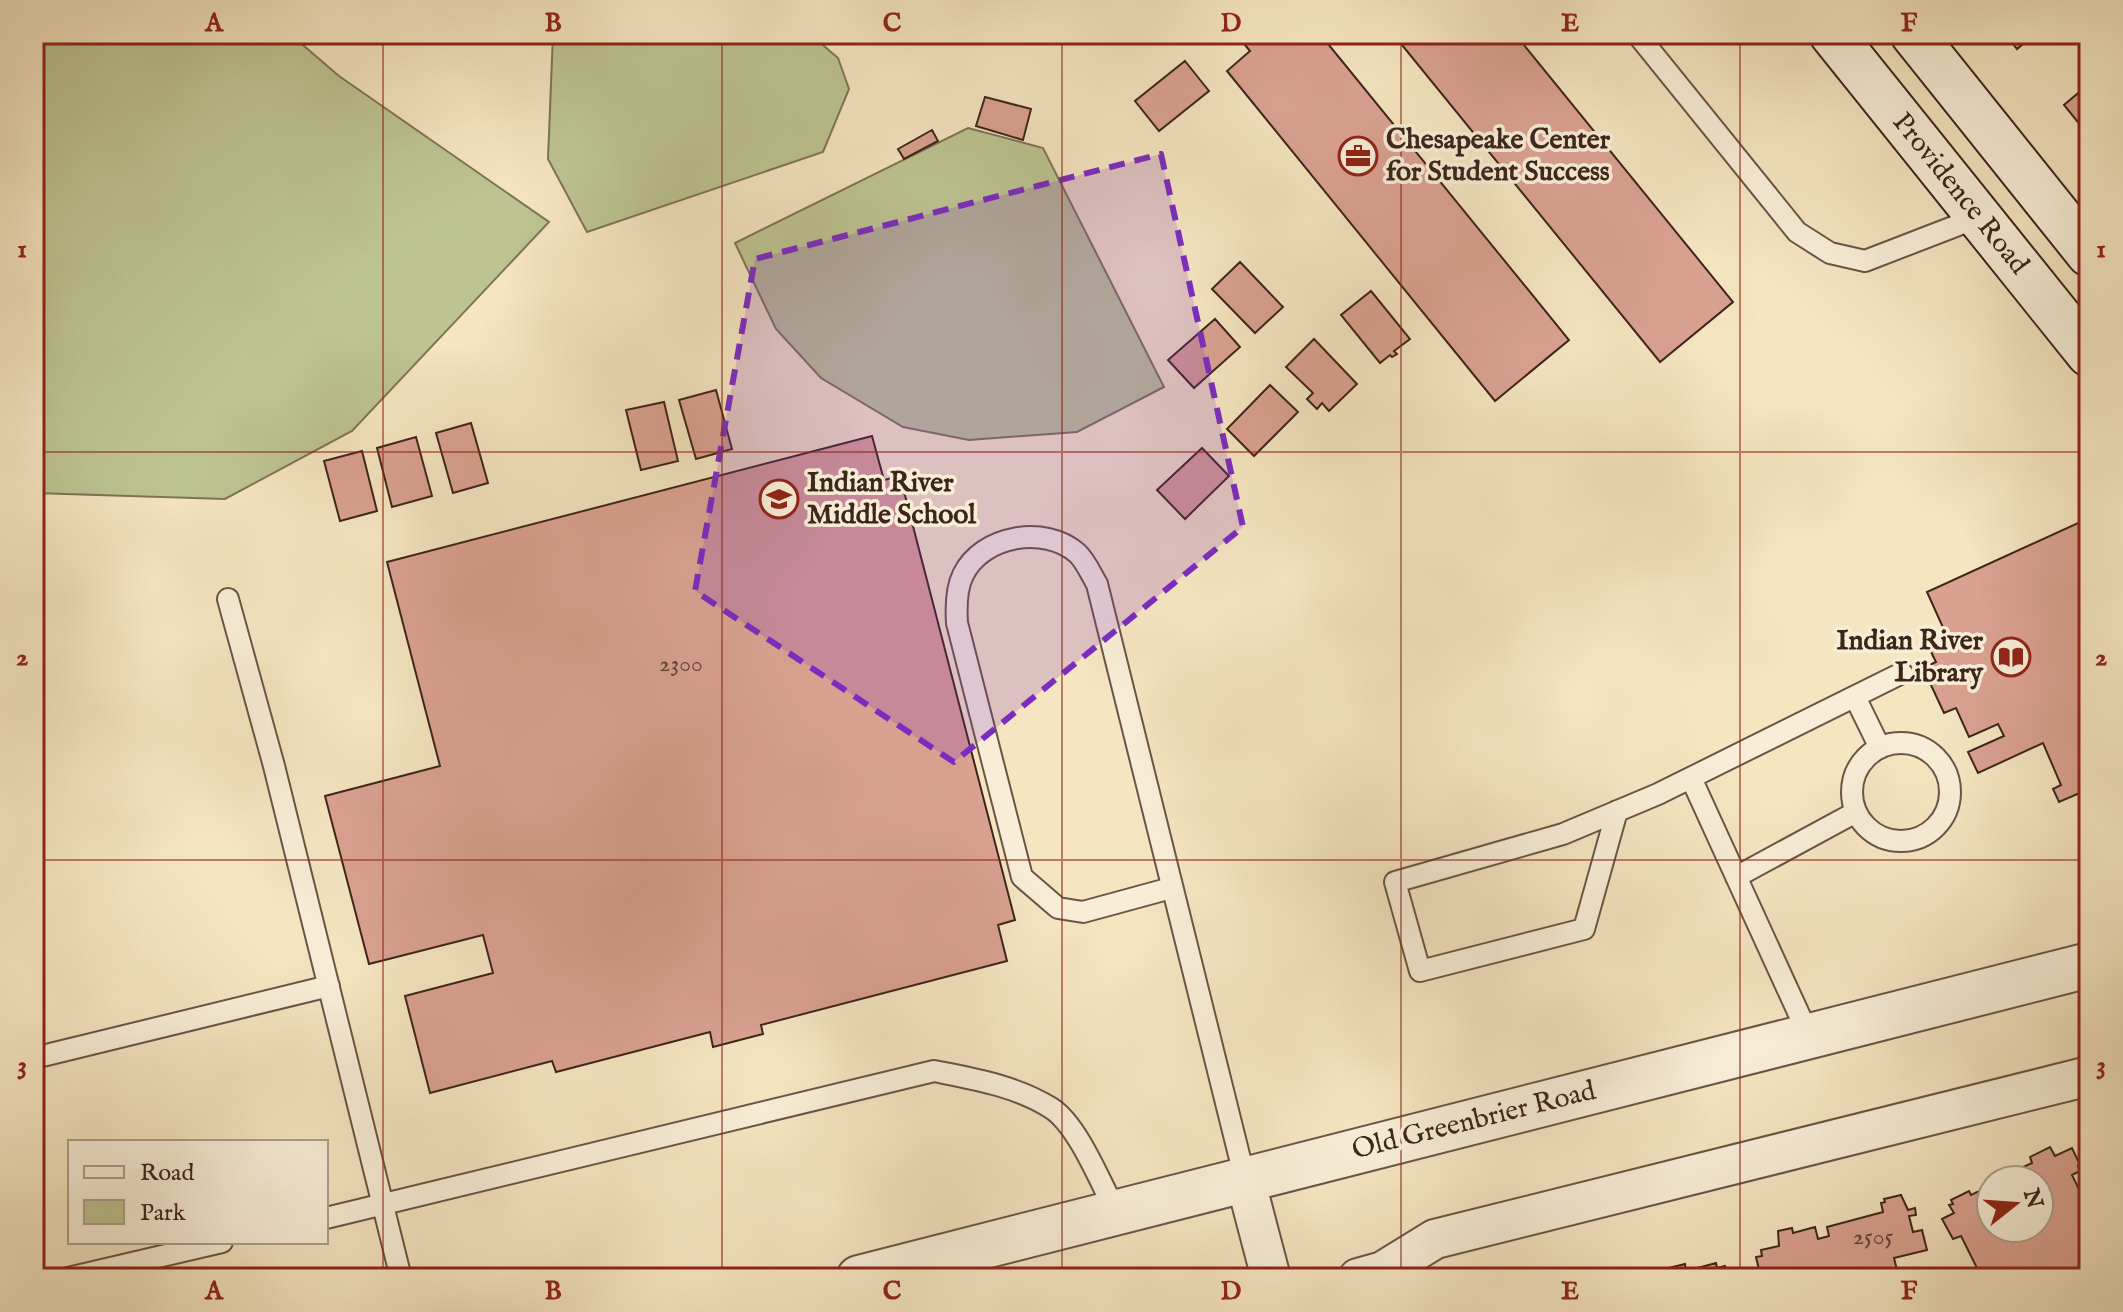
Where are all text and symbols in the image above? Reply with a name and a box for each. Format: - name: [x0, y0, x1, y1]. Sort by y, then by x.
- text: A: [204, 7, 224, 40]
- text: B: [544, 7, 562, 40]
- text: C: [883, 7, 902, 40]
- text: D: [1221, 7, 1242, 40]
- text: E: [1561, 7, 1579, 40]
- text: F: [1901, 7, 1918, 40]
- street label: Providence Road: [1884, 106, 2036, 282]
- place label: Chesapeake Center for Student Success: [1386, 123, 1611, 190]
- office icon: Chesapeake Center for Student Success: [1337, 135, 1379, 177]
- text: 1: [17, 233, 27, 266]
- text: 1: [2096, 233, 2106, 266]
- place label: Indian River Middle School: [807, 466, 977, 533]
- school or university icon: Indian River Middle School: [758, 478, 800, 520]
- place label: Indian River Library: [1837, 624, 1984, 691]
- library icon: Indian River Library: [1990, 636, 2032, 678]
- text: 2: [16, 641, 28, 674]
- text: 2: [2095, 641, 2107, 674]
- house number: 2300: [659, 649, 703, 680]
- text: 3: [17, 1049, 27, 1082]
- text: 3: [2096, 1049, 2106, 1082]
- street label: Old Greenbrier Road: [1349, 1074, 1600, 1168]
- legend: [68, 1140, 328, 1244]
- text: Road: [140, 1158, 194, 1189]
- north arrow: [1975, 1164, 2055, 1244]
- text: N: [2016, 1185, 2048, 1212]
- text: Park: [140, 1198, 186, 1229]
- house number: 2505: [1853, 1222, 1893, 1253]
- text: A: [204, 1275, 224, 1308]
- text: B: [544, 1275, 562, 1308]
- text: C: [883, 1275, 902, 1308]
- text: D: [1221, 1275, 1242, 1308]
- text: E: [1561, 1275, 1579, 1308]
- text: F: [1901, 1275, 1918, 1308]

